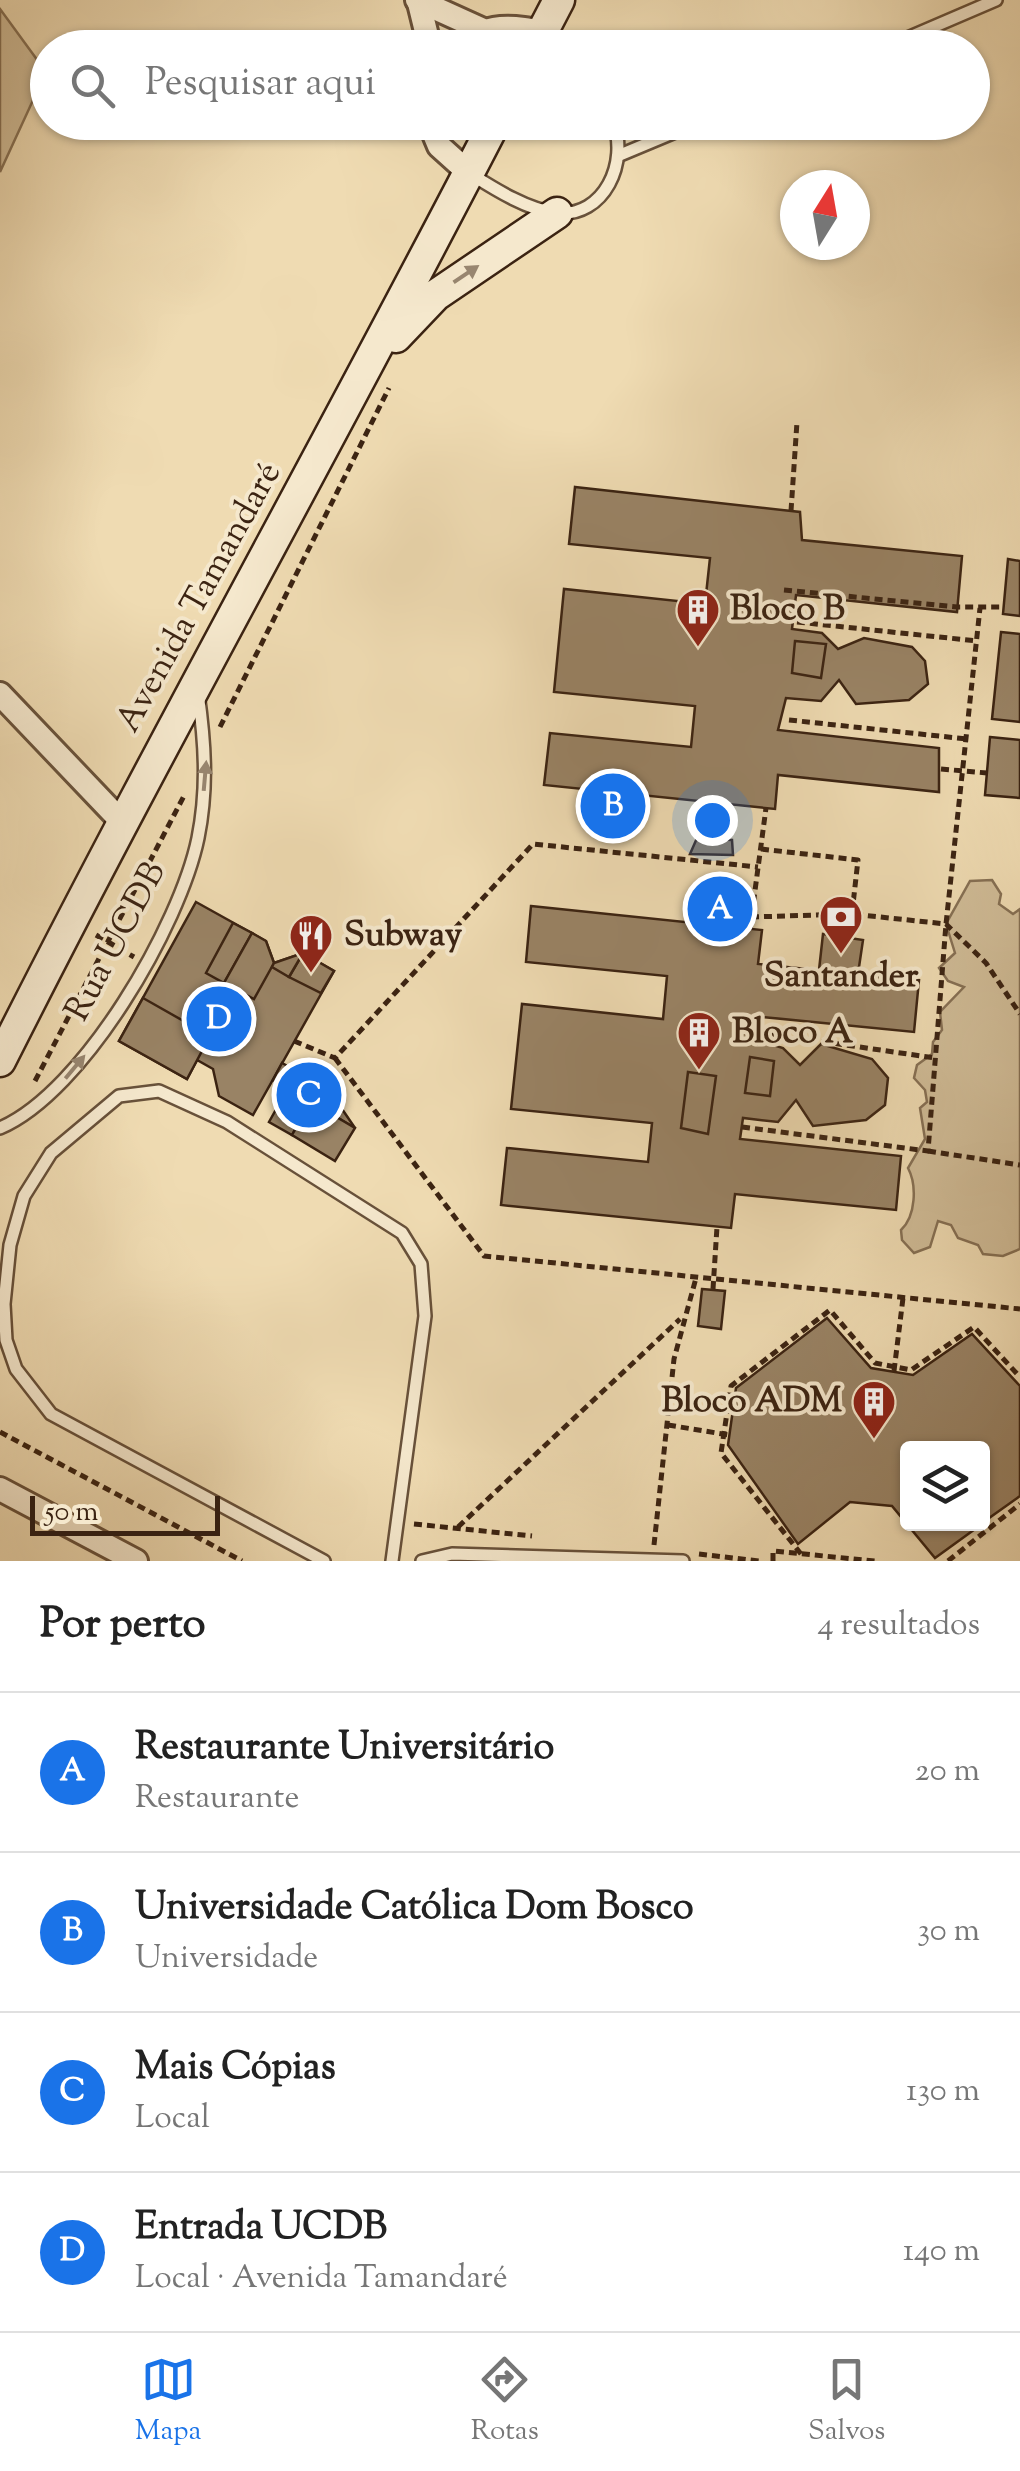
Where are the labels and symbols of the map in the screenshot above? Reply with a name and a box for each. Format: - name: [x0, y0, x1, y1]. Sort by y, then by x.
- north arrow: [780, 170, 870, 260]
- one-way arrow: [453, 265, 480, 284]
- street label: Avenida Tamandaré: [105, 454, 295, 742]
- place label: Bloco B: [730, 585, 845, 636]
- building icon: Bloco B: [675, 587, 721, 648]
- one-way arrow: [198, 760, 214, 791]
- pin: B: [580, 768, 646, 844]
- your location: [687, 795, 738, 846]
- street label: Rua UCDB: [54, 853, 180, 1031]
- pin: A: [688, 872, 752, 946]
- bank icon: Santander: [818, 894, 864, 955]
- place label: Subway: [344, 911, 463, 962]
- restaurant icon: Subway: [288, 913, 334, 974]
- place label: Santander: [764, 952, 919, 1003]
- pin: D: [186, 982, 252, 1056]
- place label: Bloco A: [732, 1008, 854, 1059]
- building icon: Bloco A: [676, 1010, 722, 1071]
- one-way arrow: [63, 1055, 85, 1080]
- pin: C: [276, 1058, 342, 1132]
- place label: Bloco ADM: [661, 1377, 843, 1428]
- building icon: Bloco ADM: [851, 1379, 897, 1440]
- scale bar: [30, 1491, 220, 1536]

